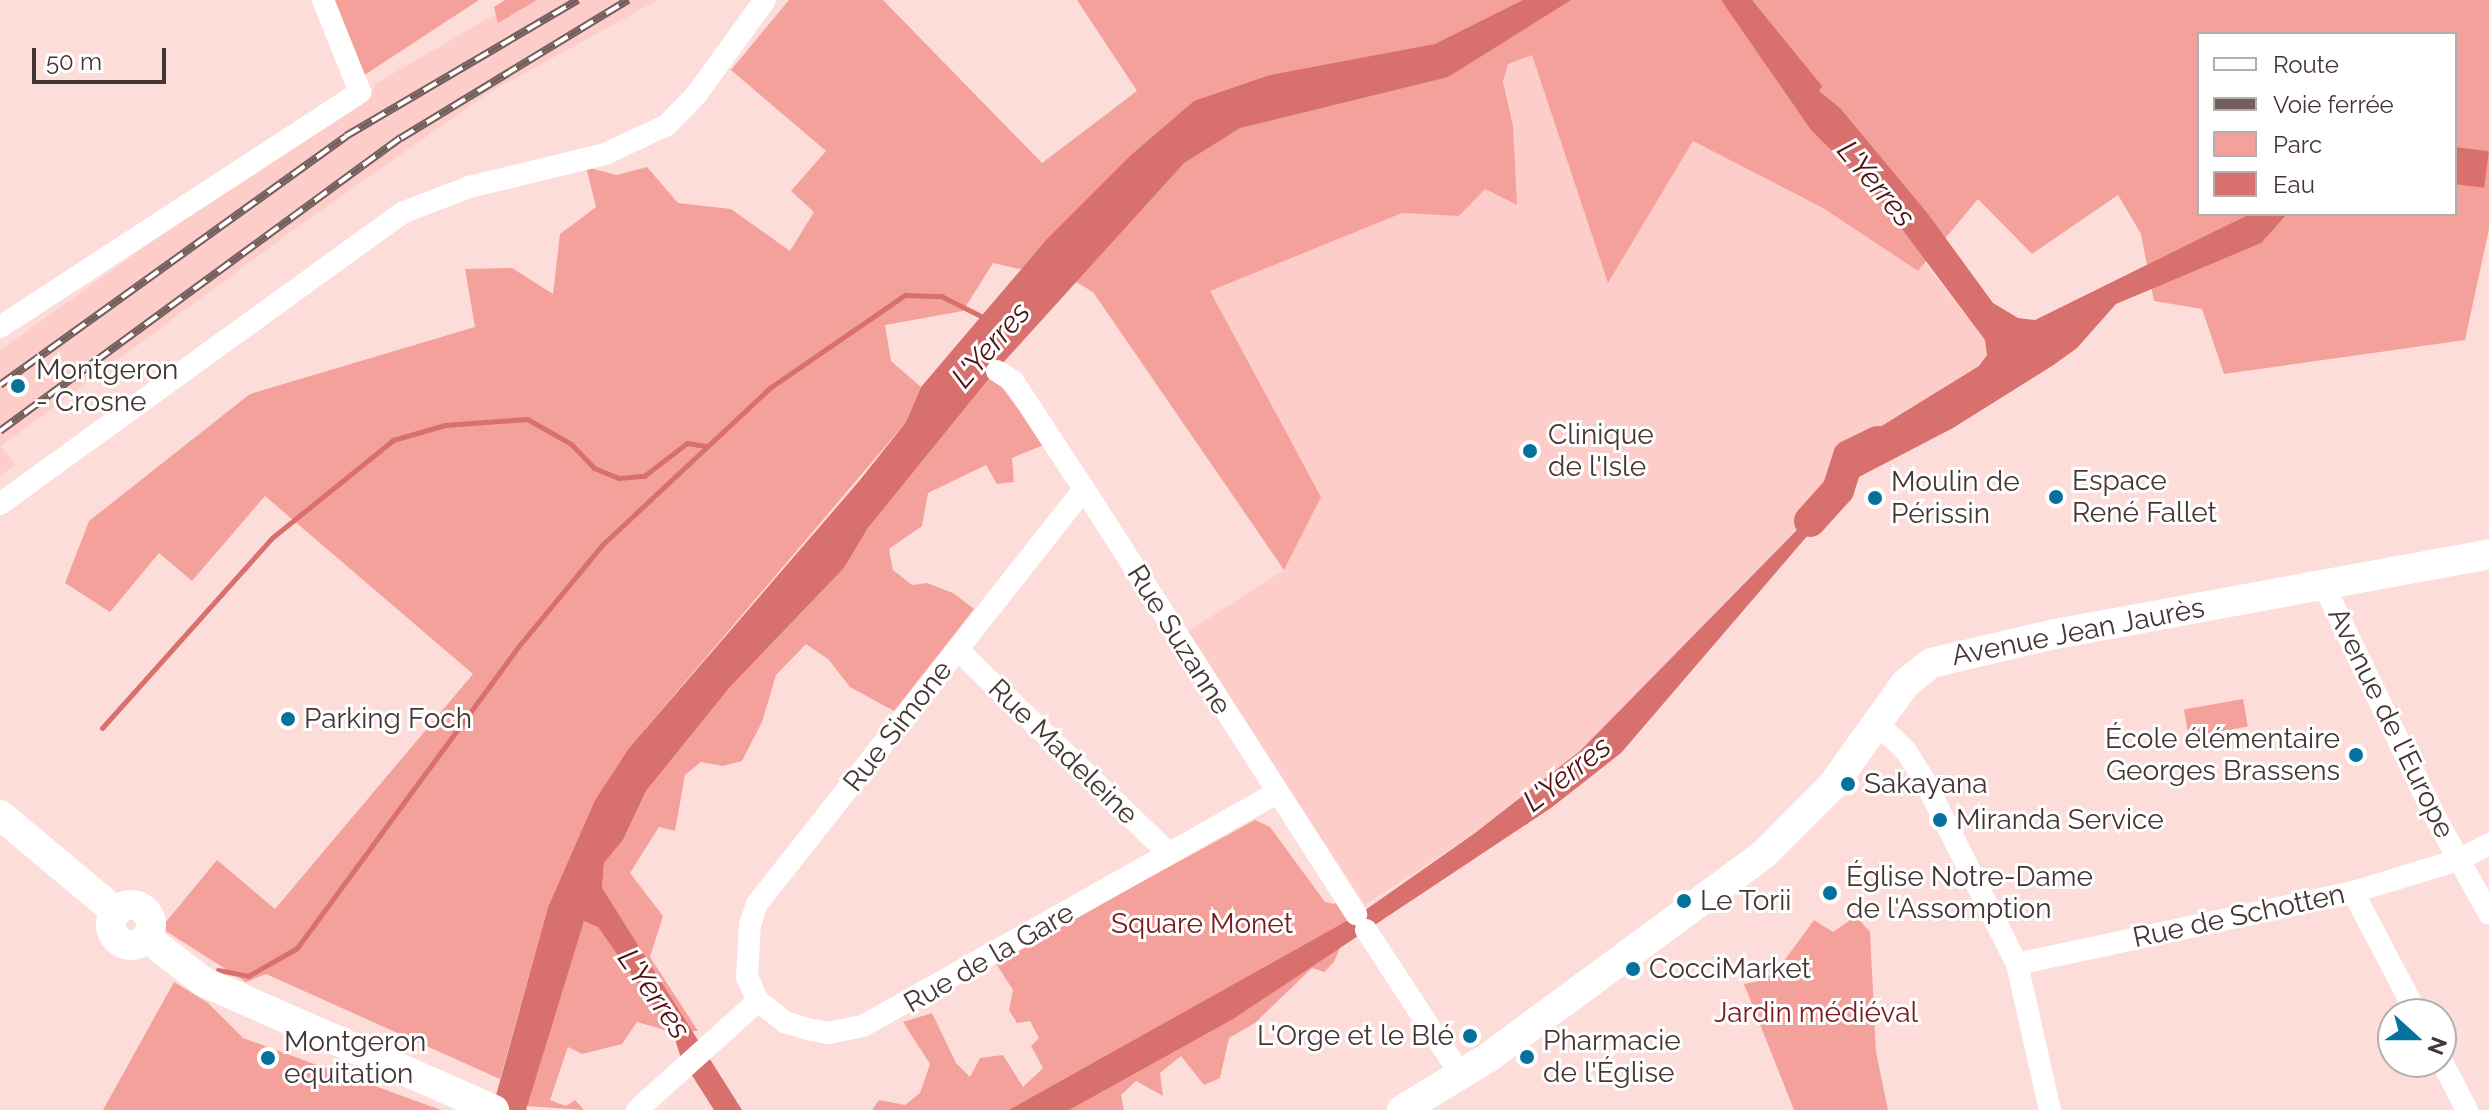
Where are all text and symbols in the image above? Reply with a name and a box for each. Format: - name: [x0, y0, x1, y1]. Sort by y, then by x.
- scale bar: [36, 32, 170, 82]
- legend: [2197, 32, 2457, 216]
- text: 50 m: [46, 47, 102, 76]
- text: Route: [2273, 50, 2339, 79]
- text: Voie ferrée: [2273, 90, 2394, 119]
- text: Parc: [2273, 130, 2322, 159]
- water label: L'Yerres: [1830, 134, 1922, 234]
- text: Eau: [2273, 170, 2315, 199]
- water label: L'Yerres: [944, 295, 1038, 395]
- place label: Montgeron - Crosne: [36, 353, 178, 419]
- marker: Montgeron - Crosne: [7, 375, 29, 397]
- place label: Clinique de l'Isle: [1548, 418, 1654, 484]
- marker: Clinique de l'Isle: [1519, 440, 1541, 462]
- place label: Espace René Fallet: [2072, 464, 2217, 530]
- place label: Moulin de Périssin: [1891, 465, 2020, 531]
- marker: Espace René Fallet: [2047, 488, 2065, 506]
- marker: Moulin de Périssin: [1866, 489, 1884, 507]
- street label: Rue Suzanne: [1120, 559, 1238, 721]
- street label: Avenue Jean Jaurès: [1948, 591, 2208, 673]
- street label: Avenue de l'Europe: [2321, 602, 2461, 844]
- street label: Rue Simone: [837, 654, 959, 798]
- street label: Rue Madeleine: [981, 672, 1145, 832]
- place label: Parking Foch: [304, 702, 472, 736]
- marker: Parking Foch: [279, 710, 297, 728]
- place label: École élémentaire Georges Brassens: [2105, 722, 2340, 788]
- water label: L'Yerres: [1516, 729, 1618, 819]
- marker: École élémentaire Georges Brassens: [2347, 746, 2365, 764]
- place label: Sakayana: [1864, 767, 1987, 801]
- marker: Sakayana: [1839, 775, 1857, 793]
- place label: Miranda Service: [1956, 803, 2164, 837]
- marker: Miranda Service: [1931, 811, 1949, 829]
- place label: Église Notre-Dame de l'Assomption: [1846, 860, 2093, 926]
- street label: Rue de Schotten: [2130, 877, 2348, 955]
- place label: Le Torii: [1700, 884, 1792, 918]
- marker: Église Notre-Dame de l'Assomption: [1821, 884, 1839, 902]
- marker: Le Torii: [1675, 892, 1693, 910]
- street label: Rue de la Gare: [898, 896, 1080, 1020]
- park label: Square Monet: [1111, 907, 1293, 941]
- water label: L'Yerres: [610, 942, 698, 1046]
- place label: CocciMarket: [1649, 952, 1811, 986]
- marker: CocciMarket: [1624, 960, 1642, 978]
- park label: Jardin médiéval: [1714, 996, 1918, 1030]
- north arrow: [2377, 998, 2457, 1078]
- place label: L'Orge et le Blé: [1257, 1019, 1454, 1053]
- place label: Pharmacie de l'Église: [1543, 1024, 1681, 1090]
- place label: Montgeron equitation: [284, 1025, 426, 1091]
- marker: L'Orge et le Blé: [1461, 1027, 1479, 1045]
- text: N: [2422, 1033, 2453, 1058]
- marker: Pharmacie de l'Église: [1518, 1048, 1536, 1066]
- marker: Montgeron equitation: [259, 1049, 277, 1067]

